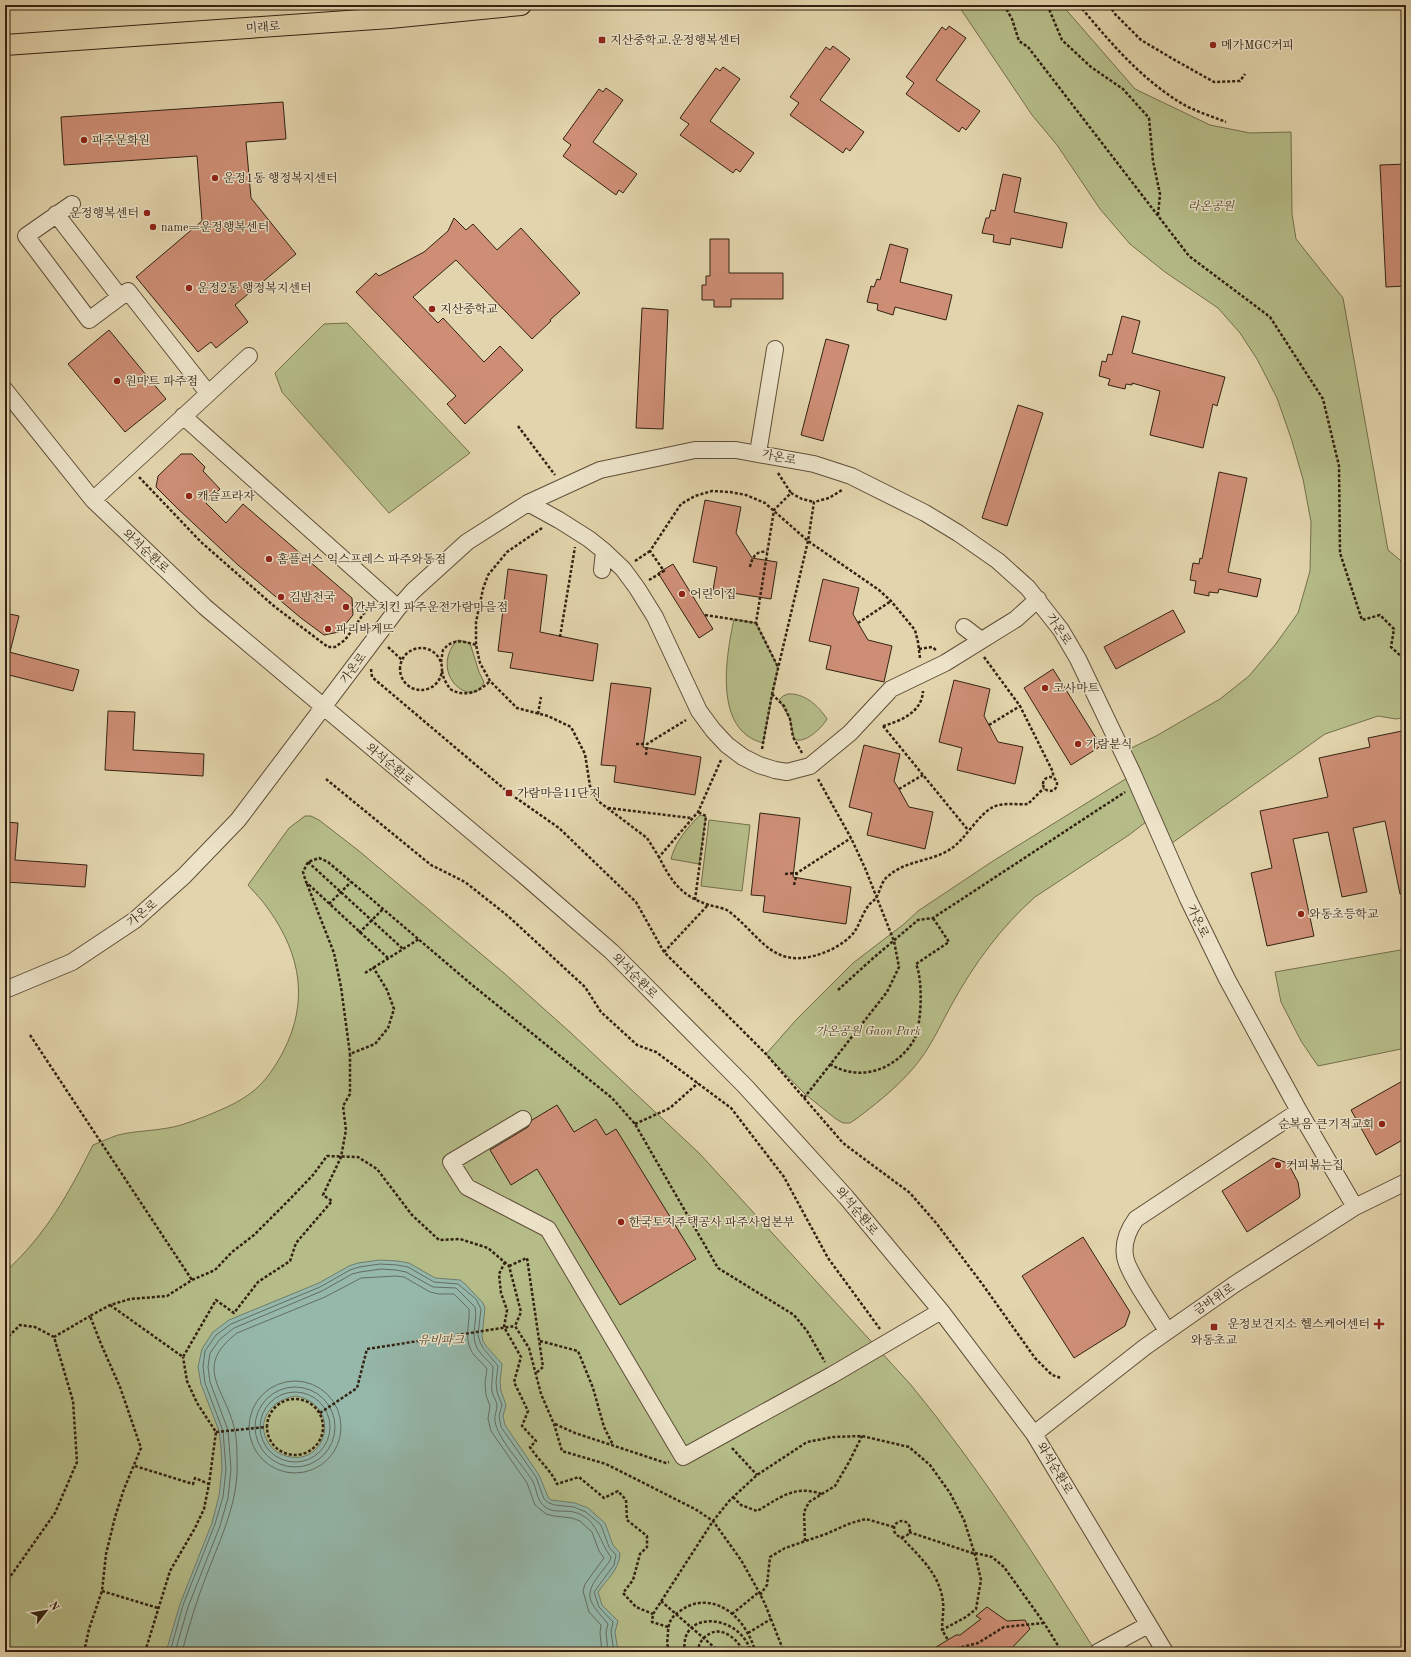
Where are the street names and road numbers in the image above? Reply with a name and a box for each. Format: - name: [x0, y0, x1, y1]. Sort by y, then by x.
- street label: 미래로: [245, 20, 281, 35]
- street label: 가온로: [761, 448, 798, 467]
- street label: 와석순환로: [120, 526, 172, 576]
- street label: 가온로: [1043, 611, 1074, 648]
- street label: 가온로: [338, 650, 369, 686]
- street label: 와석순환로: [363, 740, 417, 788]
- street label: 가온로: [125, 897, 160, 929]
- street label: 가온로: [1184, 903, 1211, 940]
- street label: 와석순환로: [610, 951, 661, 1002]
- street label: 와석순환로: [833, 1184, 881, 1238]
- street label: 금바위로: [1191, 1281, 1237, 1318]
- street label: 와석순환로: [1034, 1440, 1076, 1497]

